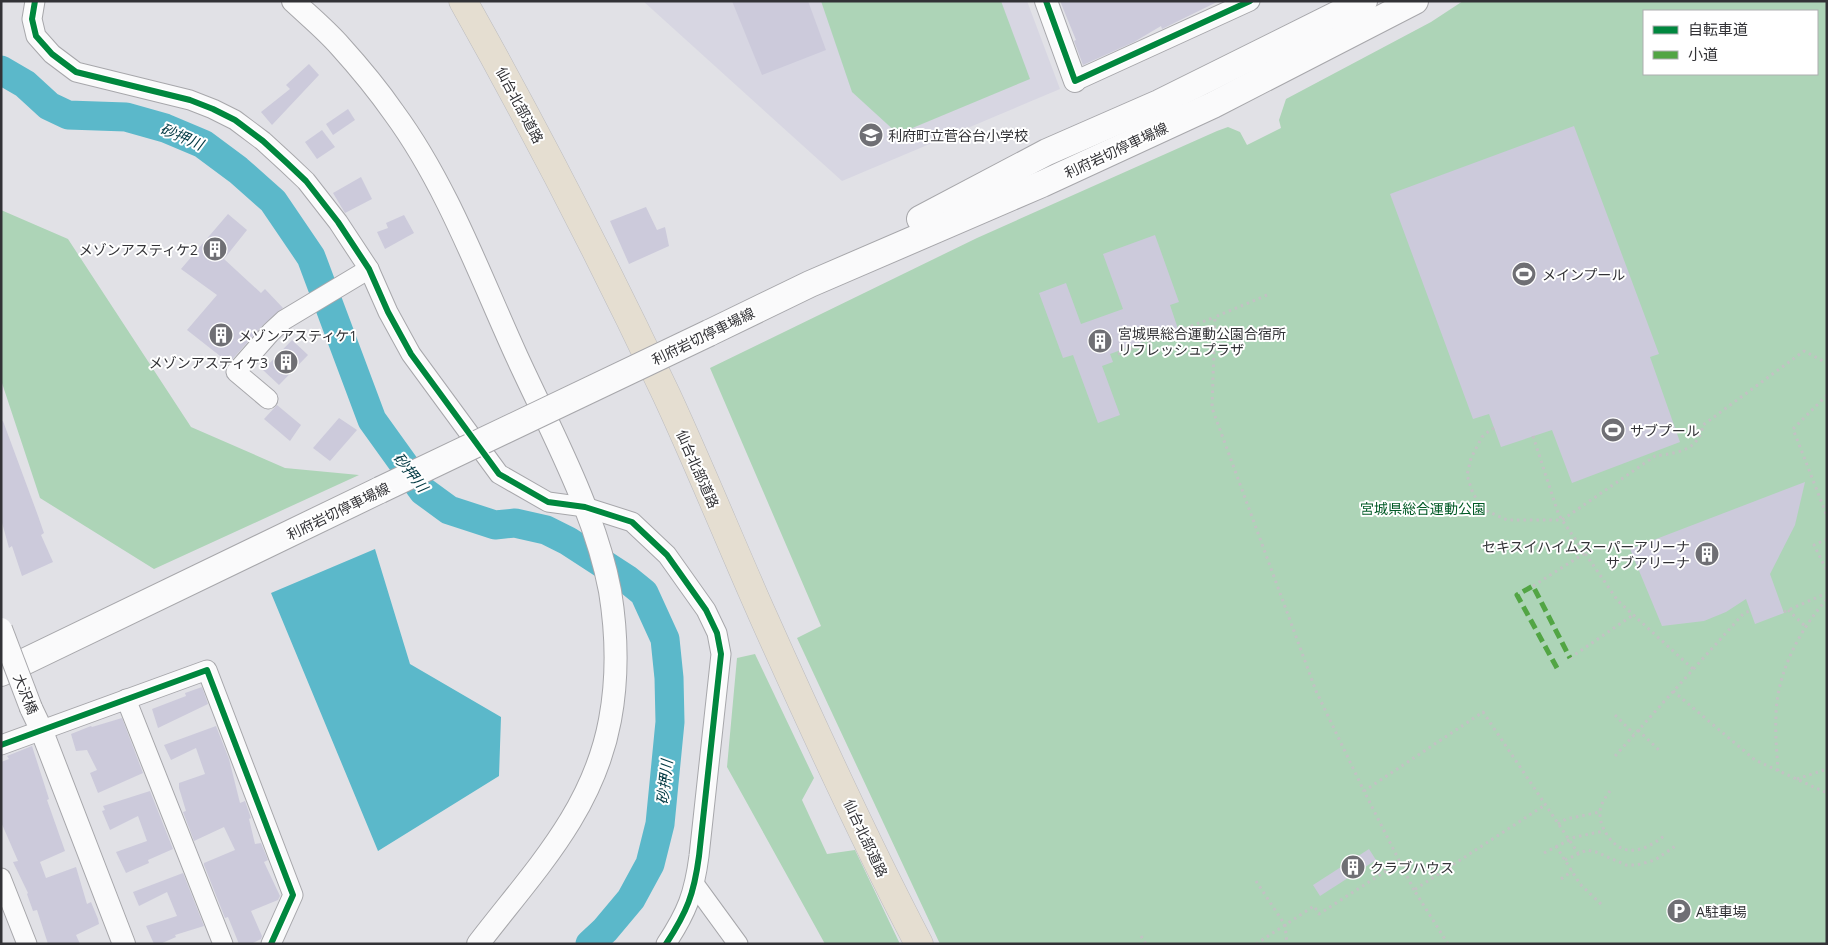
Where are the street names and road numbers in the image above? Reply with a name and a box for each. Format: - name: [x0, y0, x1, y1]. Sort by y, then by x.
- street label: 仙台北部道路: [492, 63, 548, 147]
- street label: 利府岩切停車場線: [1061, 118, 1171, 182]
- street label: 利府岩切停車場線: [649, 303, 757, 369]
- street label: 仙台北部道路: [672, 427, 724, 511]
- street label: 利府岩切停車場線: [284, 478, 392, 544]
- street label: 大沢橋: [9, 671, 43, 717]
- street label: 仙台北部道路: [840, 796, 892, 880]

